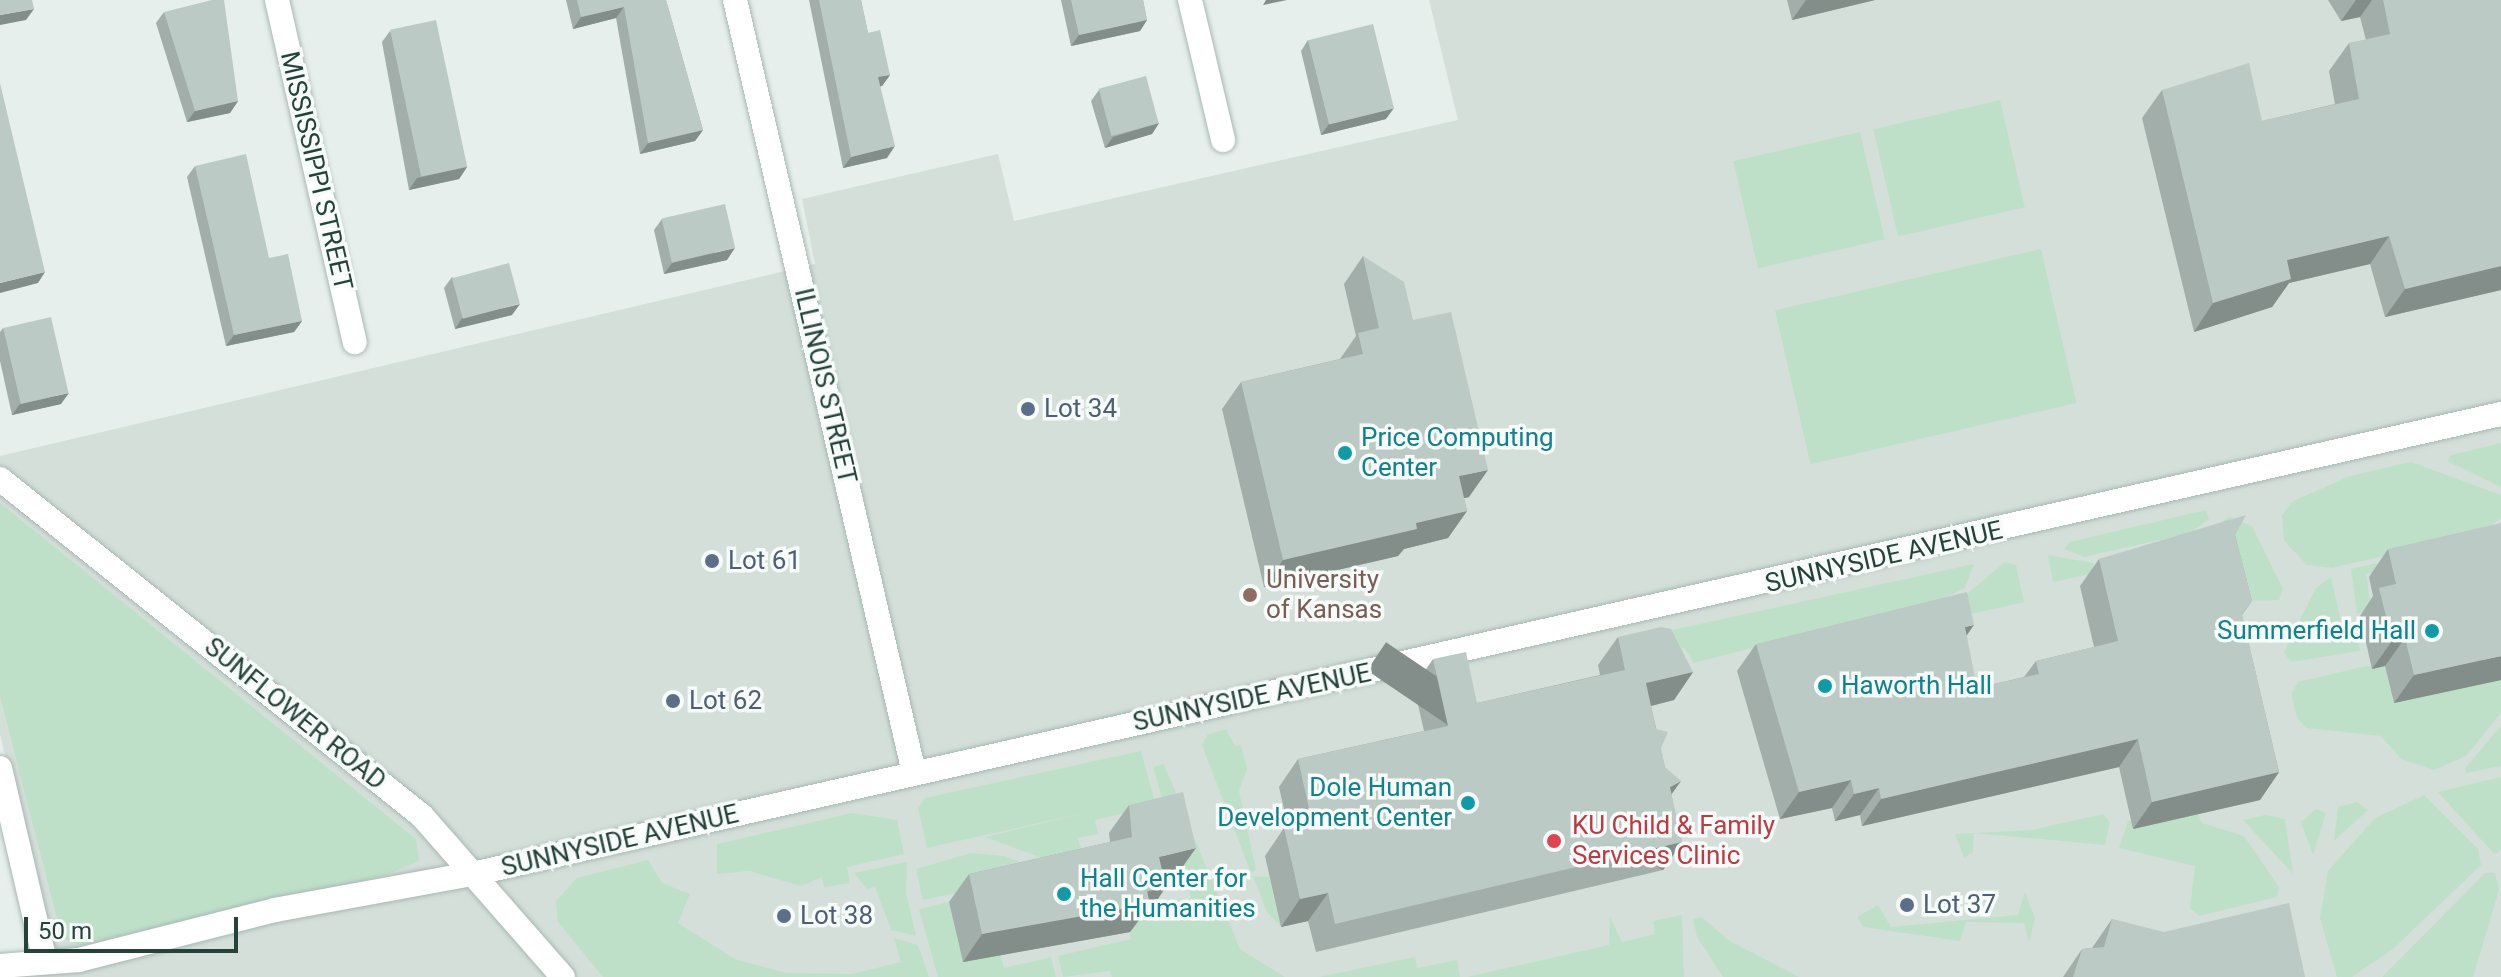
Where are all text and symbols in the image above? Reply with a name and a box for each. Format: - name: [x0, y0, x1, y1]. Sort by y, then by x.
- street label: MISSISSIPPI STREET: [273, 48, 359, 294]
- street label: ILLINOIS STREET: [787, 285, 863, 487]
- place label: Lot 34: [1044, 393, 1117, 425]
- marker: Lot 34: [1019, 400, 1037, 418]
- place label: Price Computing Center: [1361, 422, 1554, 484]
- marker: Price Computing Center: [1336, 444, 1354, 462]
- street label: SUNNYSIDE AVENUE: [1762, 515, 2006, 599]
- place label: Lot 61: [728, 545, 801, 577]
- marker: Lot 61: [703, 552, 721, 570]
- place label: University of Kansas: [1266, 564, 1382, 626]
- marker: University of Kansas: [1241, 586, 1259, 604]
- place label: Summerfield Hall: [2217, 615, 2416, 647]
- marker: Summerfield Hall: [2423, 622, 2441, 640]
- street label: SUNFLOWER ROAD: [198, 631, 392, 797]
- street label: SUNNYSIDE AVENUE: [1130, 658, 1374, 738]
- place label: Haworth Hall: [1841, 670, 1992, 702]
- marker: Haworth Hall: [1816, 677, 1834, 695]
- place label: Lot 62: [689, 685, 762, 717]
- marker: Lot 62: [664, 692, 682, 710]
- place label: Dole Human Development Center: [1217, 772, 1452, 834]
- marker: Dole Human Development Center: [1459, 794, 1477, 812]
- street label: SUNNYSIDE AVENUE: [498, 799, 742, 883]
- place label: KU Child & Family Services Clinic: [1572, 810, 1775, 872]
- marker: KU Child & Family Services Clinic: [1543, 830, 1565, 852]
- place label: Hall Center for the Humanities: [1080, 863, 1256, 924]
- marker: Hall Center for the Humanities: [1055, 885, 1073, 903]
- place label: Lot 37: [1923, 889, 1996, 921]
- marker: Lot 37: [1898, 896, 1916, 914]
- place label: Lot 38: [800, 900, 873, 932]
- scale bar: [28, 901, 242, 951]
- marker: Lot 38: [775, 907, 793, 925]
- text: 50 m: [38, 917, 92, 945]

